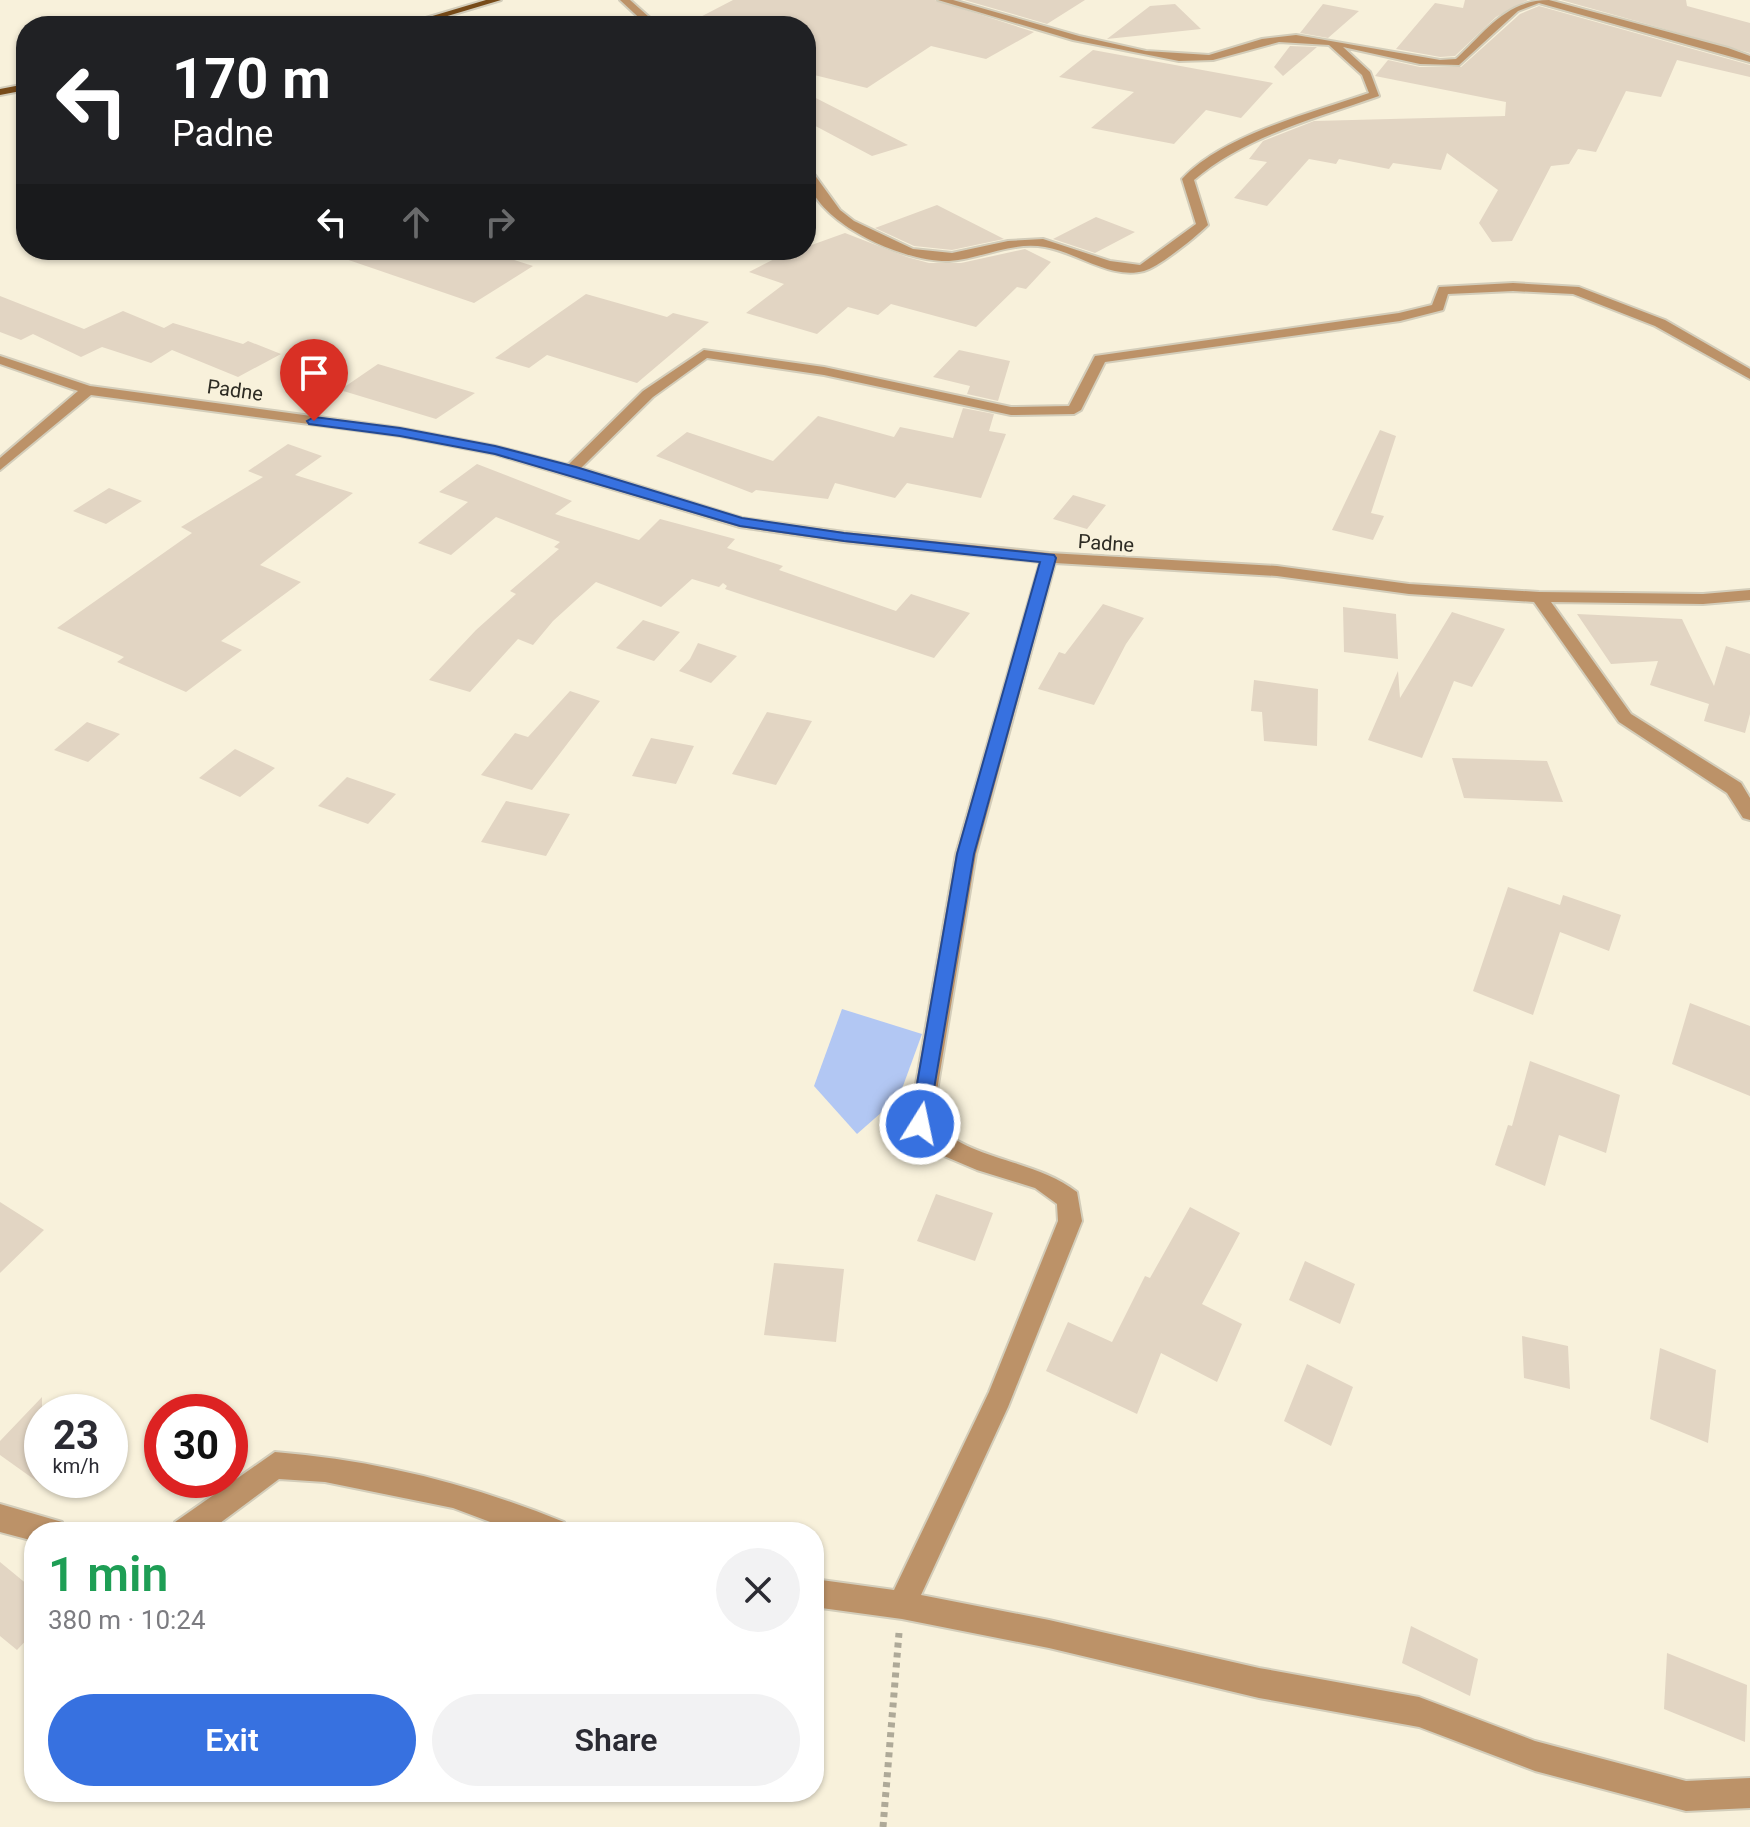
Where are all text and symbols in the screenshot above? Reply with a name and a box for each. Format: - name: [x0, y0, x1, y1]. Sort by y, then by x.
- text: 170 m: [172, 46, 331, 112]
- icon: left: [40, 48, 144, 152]
- text: Padne: [172, 113, 273, 155]
- icon: left: [310, 200, 354, 244]
- icon: ahead: [394, 200, 438, 244]
- icon: right: [478, 200, 522, 244]
- pin: [280, 339, 348, 421]
- icon: arrive: [292, 351, 336, 395]
- street label: Padne: [205, 374, 265, 406]
- street label: Padne: [1077, 529, 1135, 557]
- position arrow: [878, 1082, 962, 1166]
- speed limit sign: 30: [144, 1394, 248, 1498]
- text: 23: [53, 1412, 99, 1459]
- text: km/h: [53, 1454, 99, 1478]
- text: 1 min: [48, 1546, 168, 1603]
- button: close: [716, 1548, 800, 1632]
- text: 380 m · 10:24: [48, 1605, 206, 1635]
- button: Exit: [48, 1694, 416, 1786]
- button: Share: [432, 1694, 800, 1786]

